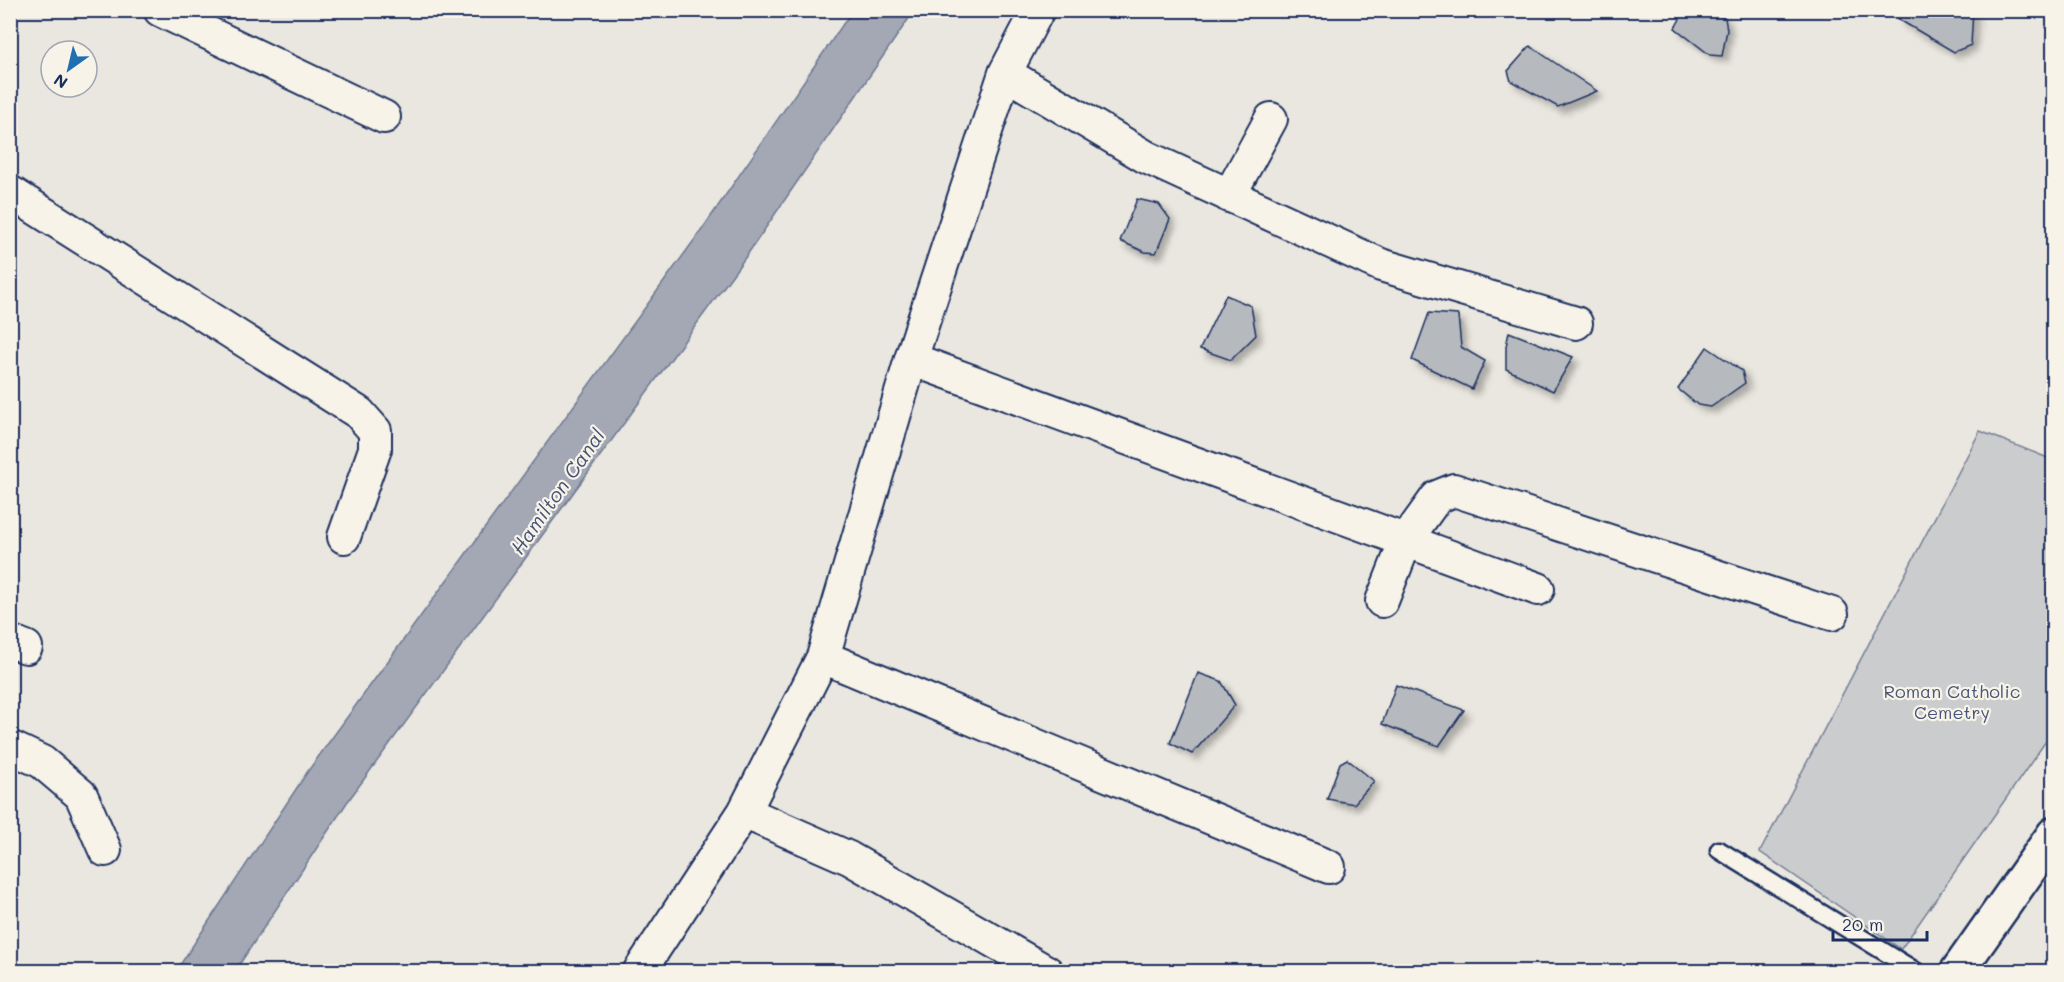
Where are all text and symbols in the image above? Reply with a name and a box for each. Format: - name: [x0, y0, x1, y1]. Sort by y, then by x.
- north arrow: [39, 39, 99, 99]
- text: N: [49, 70, 71, 94]
- water label: Hamilton Canal: [504, 423, 610, 559]
- park label: Roman Catholic Cemetry: [1884, 679, 2020, 724]
- scale bar: [1833, 904, 1928, 942]
- text: 20 m: [1842, 912, 1883, 936]

